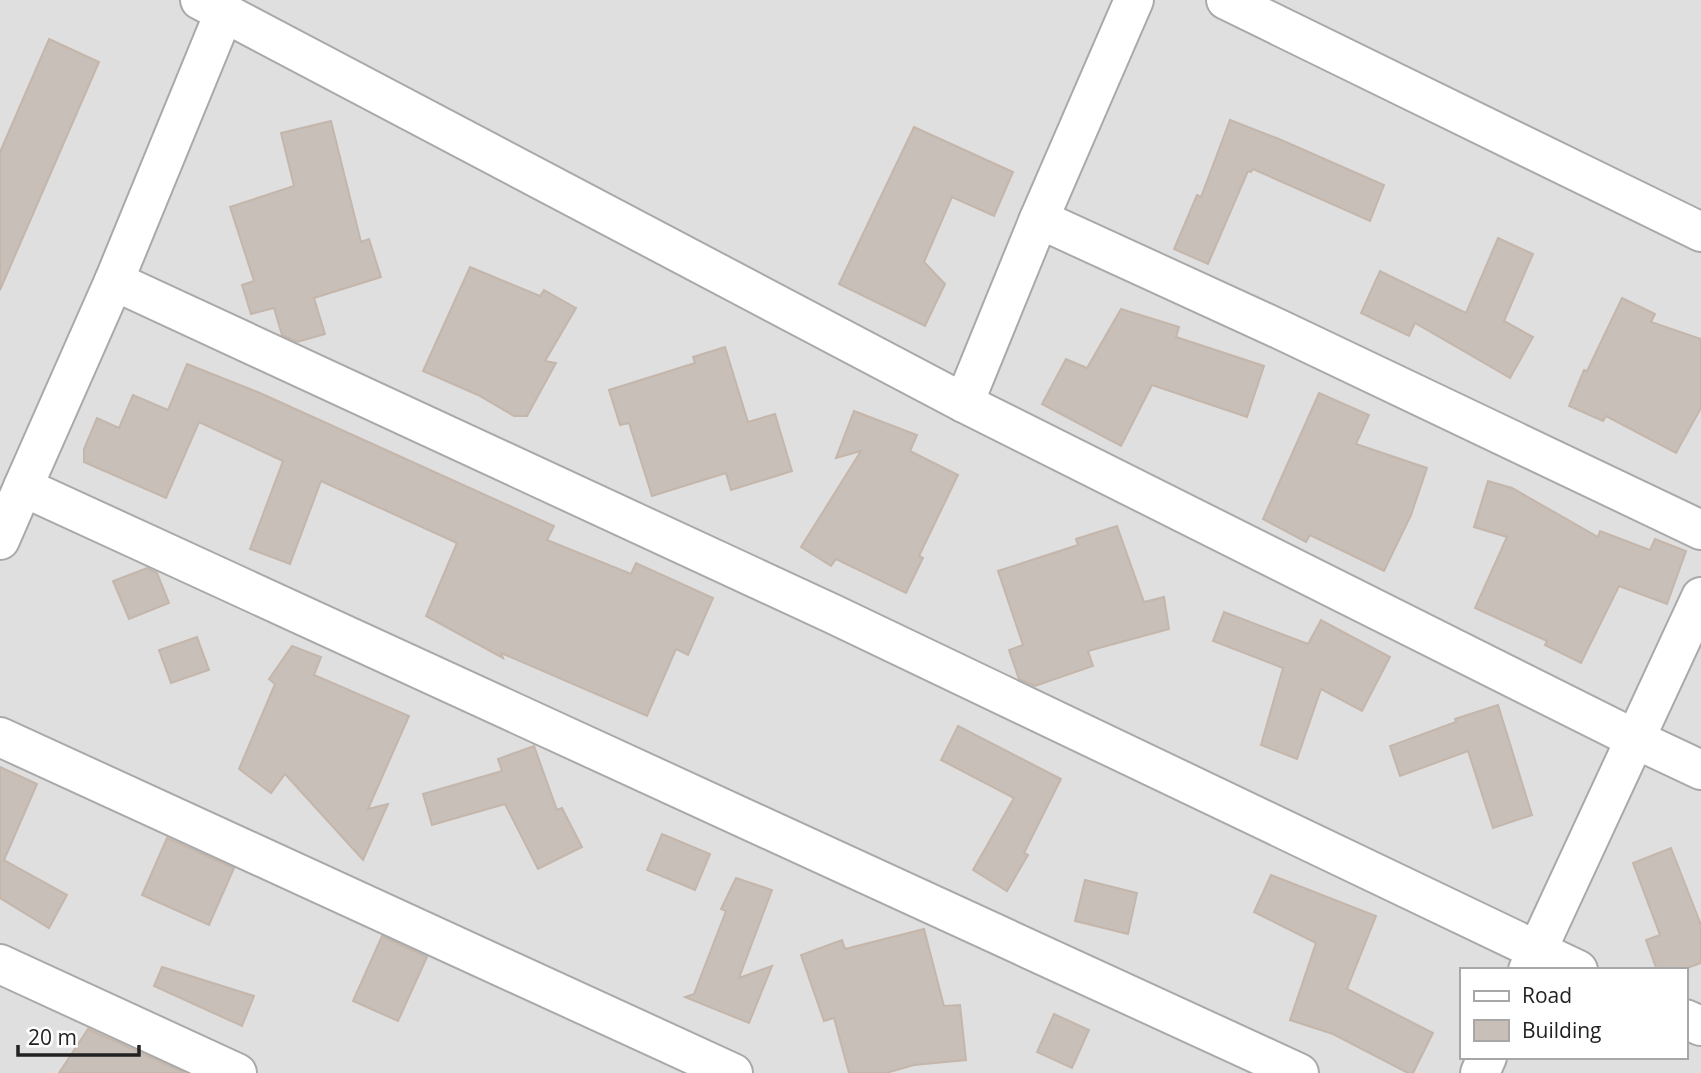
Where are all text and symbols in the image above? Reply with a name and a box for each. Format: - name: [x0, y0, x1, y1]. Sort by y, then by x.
- legend: [1460, 968, 1687, 1059]
- text: Road: [1522, 981, 1572, 1009]
- scale bar: [18, 1014, 138, 1058]
- text: Building: [1522, 1016, 1601, 1044]
- text: 20 m: [28, 1023, 77, 1051]

